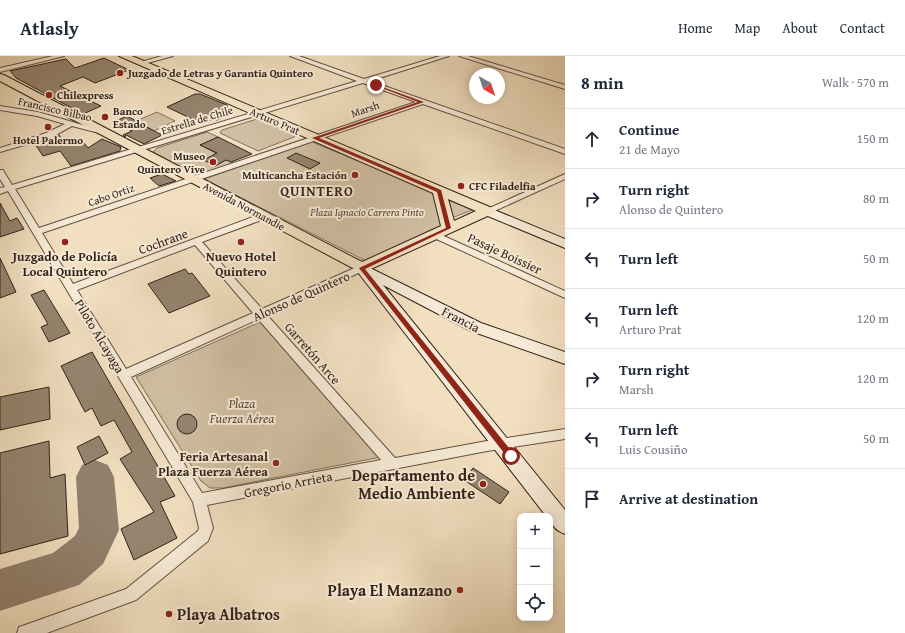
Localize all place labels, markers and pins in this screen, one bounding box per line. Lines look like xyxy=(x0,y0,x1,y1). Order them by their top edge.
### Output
place label: Juzgado de Letras y Garantia Quintero xyxy=(126,65,313,81)
marker: Juzgado de Letras y Garantia Quintero xyxy=(115,68,125,78)
place label: Chilexpress xyxy=(57,87,114,103)
marker: Chilexpress xyxy=(44,90,54,100)
place label: Banco Estado xyxy=(113,103,146,132)
marker: Banco Estado xyxy=(100,112,110,122)
marker: Hotel Palermo xyxy=(43,122,53,132)
place label: Hotel Palermo xyxy=(13,132,83,148)
place label: Museo Quintero Vive xyxy=(138,148,206,177)
marker: Museo Quintero Vive xyxy=(208,157,218,167)
place label: Multicancha Estación xyxy=(242,167,347,183)
marker: Multicancha Estación xyxy=(350,170,360,180)
place label: CFC Filadelfia xyxy=(469,178,536,194)
marker: CFC Filadelfia xyxy=(456,181,466,191)
marker: Juzgado de Policía Local Quintero xyxy=(60,237,70,247)
marker: Nuevo Hotel Quintero xyxy=(236,237,246,247)
place label: Juzgado de Policía Local Quintero xyxy=(11,247,118,281)
place label: Nuevo Hotel Quintero xyxy=(206,247,276,281)
place label: Feria Artesanal Plaza Fuerza Aérea xyxy=(158,447,268,481)
marker: Feria Artesanal Plaza Fuerza Aérea xyxy=(271,458,281,468)
place label: Departamento de Medio Ambiente xyxy=(352,463,475,505)
marker: Departamento de Medio Ambiente xyxy=(478,479,488,489)
place label: Playa El Manzano xyxy=(328,578,452,602)
marker: Playa El Manzano xyxy=(455,585,465,595)
place label: Playa Albatros xyxy=(177,602,280,626)
marker: Playa Albatros xyxy=(164,609,174,619)

